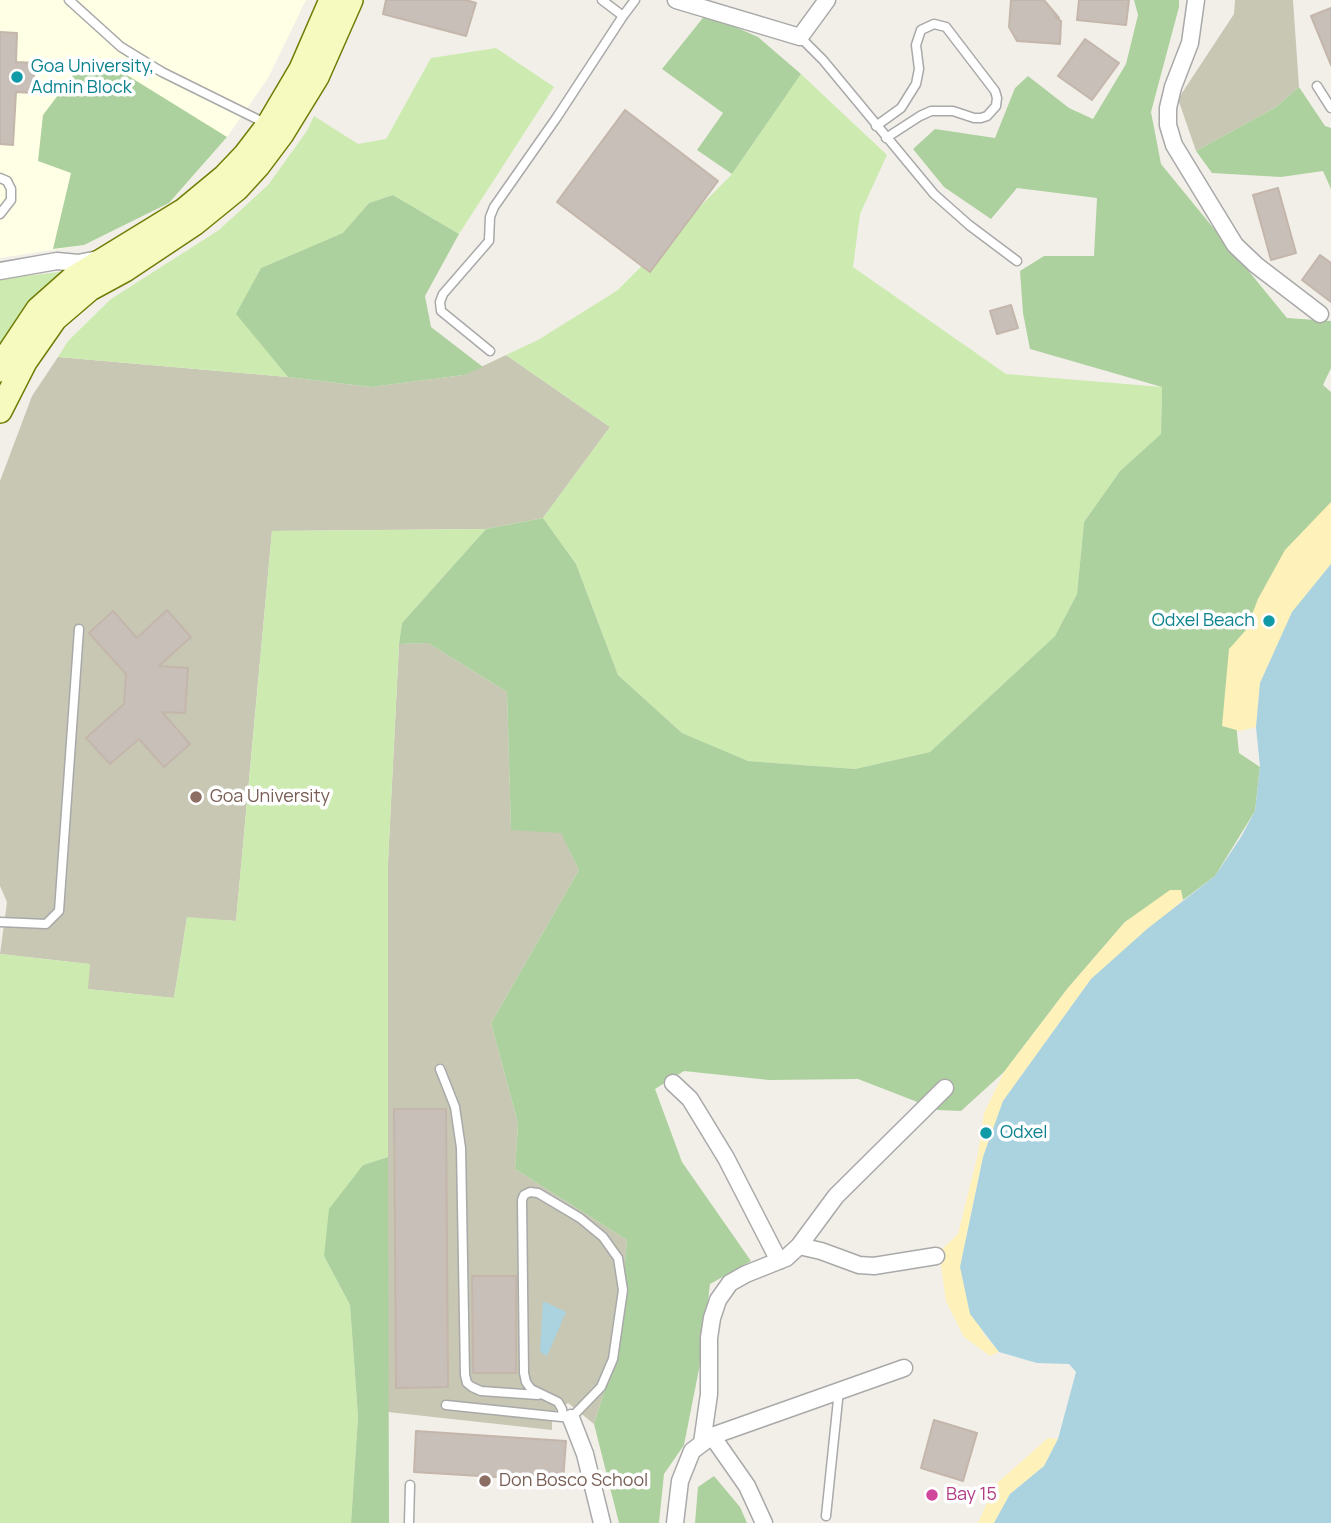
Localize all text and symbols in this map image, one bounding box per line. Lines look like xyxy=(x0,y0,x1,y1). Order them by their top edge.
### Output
place label: Goa University, Admin Block xyxy=(31,56,154,98)
marker: Goa University, Admin Block xyxy=(9,69,25,85)
place label: Odxel Beach xyxy=(1152,610,1255,632)
marker: Odxel Beach xyxy=(1261,613,1277,629)
place label: Goa University xyxy=(210,786,330,808)
marker: Goa University xyxy=(188,789,204,805)
place label: Odxel xyxy=(1000,1122,1048,1144)
marker: Odxel xyxy=(978,1125,994,1141)
place label: Don Bosco School xyxy=(499,1470,648,1492)
marker: Don Bosco School xyxy=(477,1473,493,1489)
place label: Bay 15 xyxy=(946,1484,997,1506)
marker: Bay 15 xyxy=(924,1487,940,1503)

